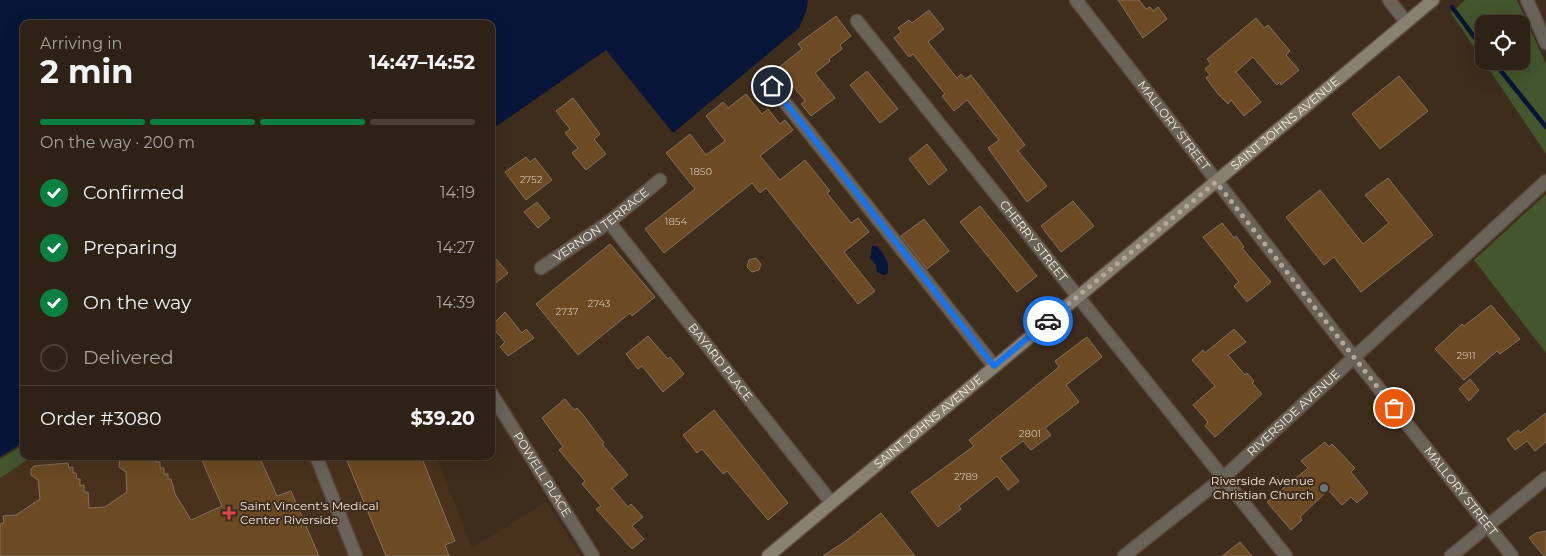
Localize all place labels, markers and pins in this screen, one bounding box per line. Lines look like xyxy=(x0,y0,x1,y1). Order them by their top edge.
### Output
pin xyxy=(751,65,793,107)
pin xyxy=(1373,387,1415,429)
place label: Riverside Avenue Christian Church xyxy=(1211,473,1314,502)
marker: Riverside Avenue Christian Church xyxy=(1318,482,1330,494)
place label: Saint Vincent's Medical Center Riverside xyxy=(240,498,379,527)
marker: Saint Vincent's Medical Center Riverside xyxy=(222,506,236,520)

